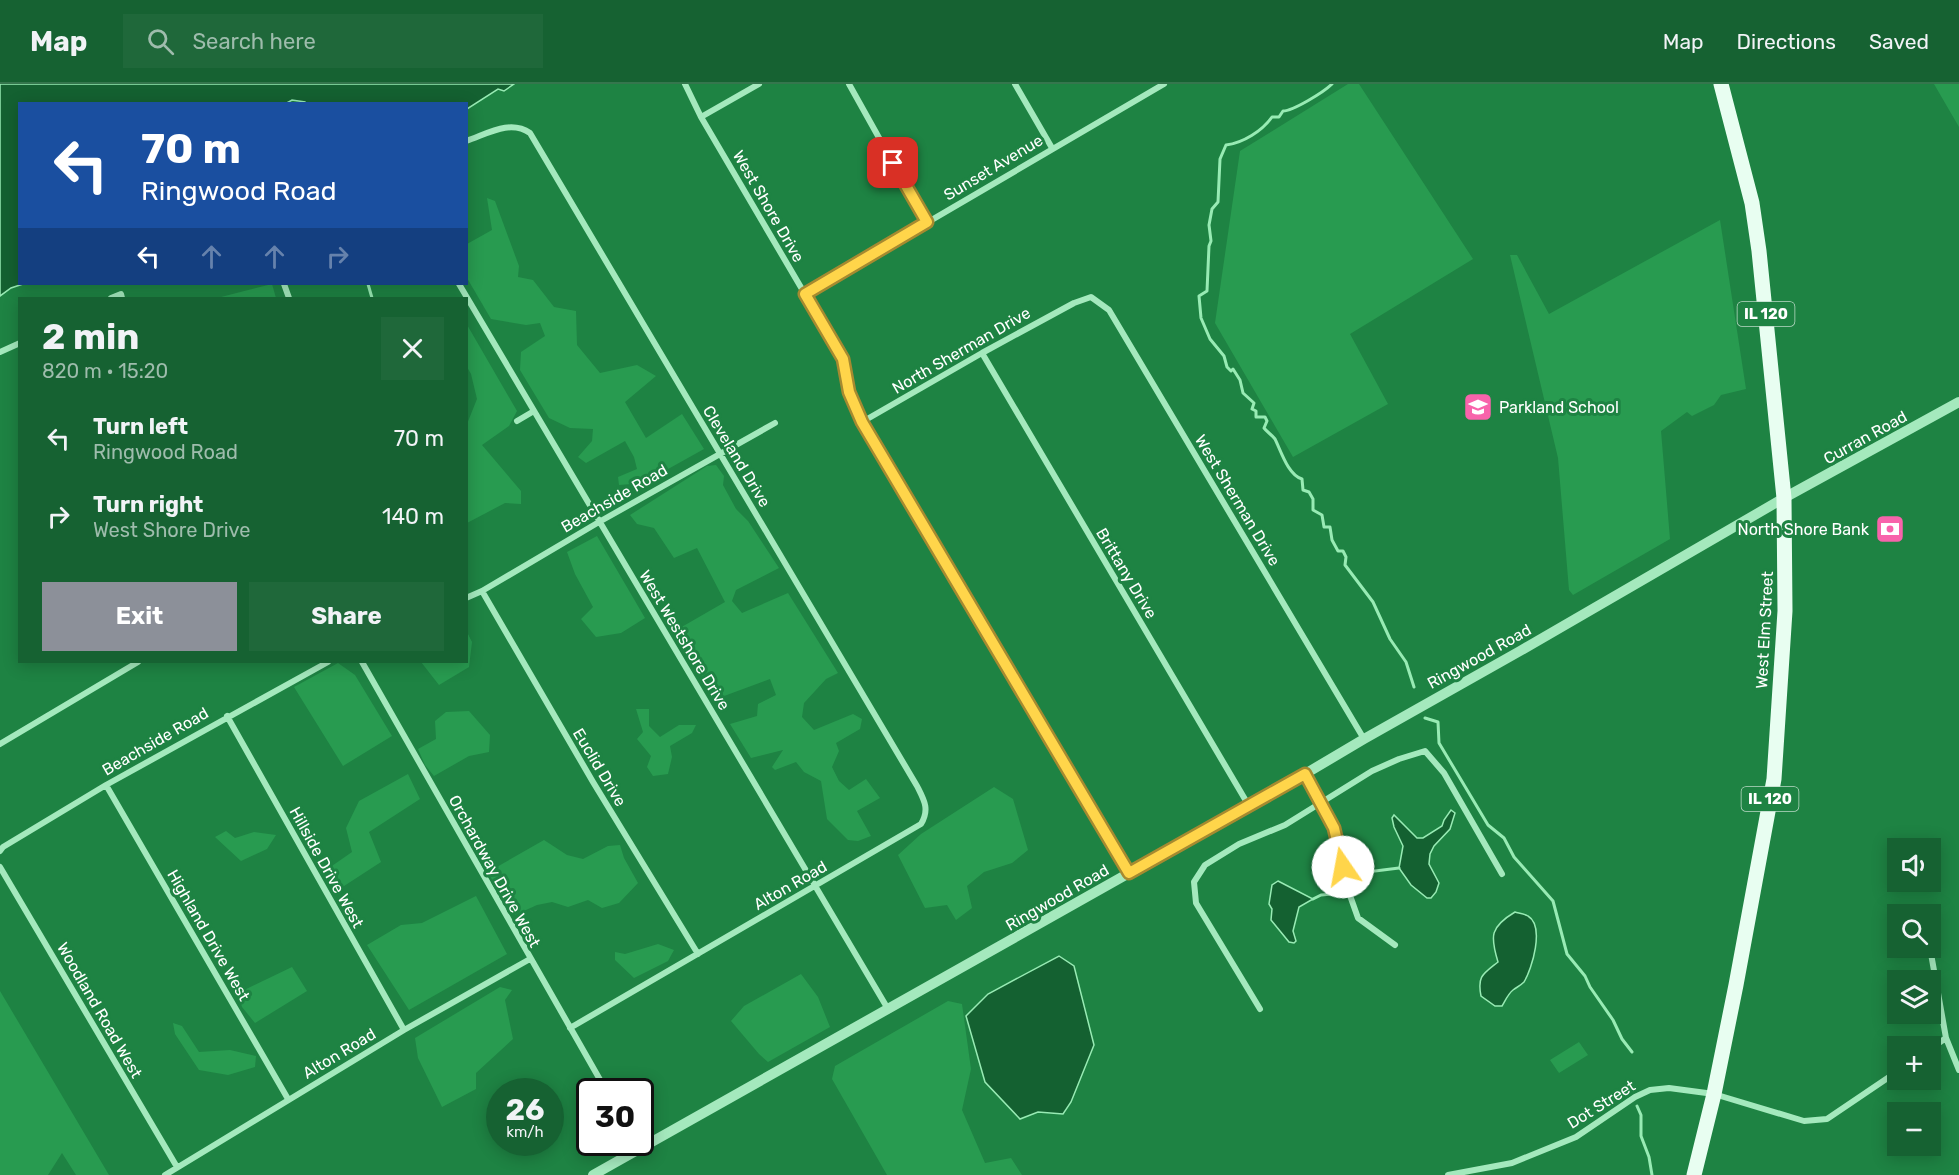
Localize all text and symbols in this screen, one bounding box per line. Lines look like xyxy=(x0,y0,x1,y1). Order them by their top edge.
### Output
search box xyxy=(123,14,543,68)
text: Map xyxy=(30,25,87,58)
icon: search xyxy=(144,25,177,58)
text: Search here xyxy=(192,28,316,55)
text: Map xyxy=(1663,29,1704,54)
text: Directions xyxy=(1737,29,1836,54)
text: Saved xyxy=(1869,29,1929,54)
text: 70 m xyxy=(141,124,241,174)
icon: left xyxy=(42,126,120,204)
street label: Sunset Avenue xyxy=(940,130,1046,204)
pin xyxy=(867,137,918,188)
icon: arrive xyxy=(876,146,909,179)
street label: West Shore Drive xyxy=(729,147,808,266)
text: Ringwood Road xyxy=(141,175,337,207)
icon: left xyxy=(132,240,165,273)
icon: ahead xyxy=(195,240,228,273)
icon: ahead xyxy=(258,240,291,273)
icon: right xyxy=(321,240,354,273)
road number: IL 120 xyxy=(1738,302,1794,326)
street label: North Sherman Drive xyxy=(889,303,1034,398)
text: 2 min xyxy=(42,315,140,358)
button: close xyxy=(381,317,444,380)
text: 820 m · 15:20 xyxy=(42,359,168,383)
school or university icon: Parkland School xyxy=(1462,391,1494,423)
place label: Parkland School xyxy=(1499,398,1619,417)
street label: Cleveland Drive xyxy=(699,402,774,511)
street label: Curran Road xyxy=(1820,407,1910,468)
text: Turn left xyxy=(93,413,188,440)
icon: left xyxy=(42,422,75,455)
text: 70 m xyxy=(394,425,444,452)
street label: West Sherman Drive xyxy=(1191,431,1284,569)
text: Ringwood Road xyxy=(93,440,238,464)
street label: Beachside Road xyxy=(558,460,671,537)
text: Turn right xyxy=(93,491,203,518)
icon: right xyxy=(42,500,75,533)
text: 140 m xyxy=(382,503,444,530)
bank icon: North Shore Bank xyxy=(1874,513,1906,545)
text: West Shore Drive xyxy=(93,518,250,542)
place label: North Shore Bank xyxy=(1738,520,1870,539)
street label: Brittany Drive xyxy=(1092,525,1161,622)
street label: West Westshore Drive xyxy=(635,567,734,714)
street label: West Elm Street xyxy=(1752,571,1777,689)
button: Exit xyxy=(42,582,237,651)
button: Share xyxy=(249,582,444,651)
street label: Ringwood Road xyxy=(1424,620,1535,693)
street label: Beachside Road xyxy=(99,703,212,780)
street label: Euclid Drive xyxy=(569,725,630,810)
road number: IL 120 xyxy=(1742,787,1798,811)
street label: Orchardway Drive West xyxy=(445,792,544,951)
street label: Hillside Drive West xyxy=(285,803,368,931)
position arrow xyxy=(1311,835,1375,899)
map controls xyxy=(1887,838,1941,1156)
button: sound xyxy=(1887,838,1941,892)
street label: Alton Road xyxy=(750,857,830,914)
street label: Ringwood Road xyxy=(1002,860,1112,935)
street label: Highland Drive West xyxy=(163,866,254,1004)
button: search xyxy=(1887,904,1941,958)
street label: Woodland Road West xyxy=(53,939,146,1082)
button: layers xyxy=(1887,970,1941,1024)
street label: Alton Road xyxy=(299,1024,379,1083)
button: + xyxy=(1887,1036,1941,1090)
street label: Dot Street xyxy=(1564,1076,1639,1133)
speed limit sign: 30 xyxy=(576,1078,654,1156)
text: 26 xyxy=(505,1092,545,1128)
button: − xyxy=(1887,1102,1941,1156)
text: km/h xyxy=(506,1123,544,1141)

